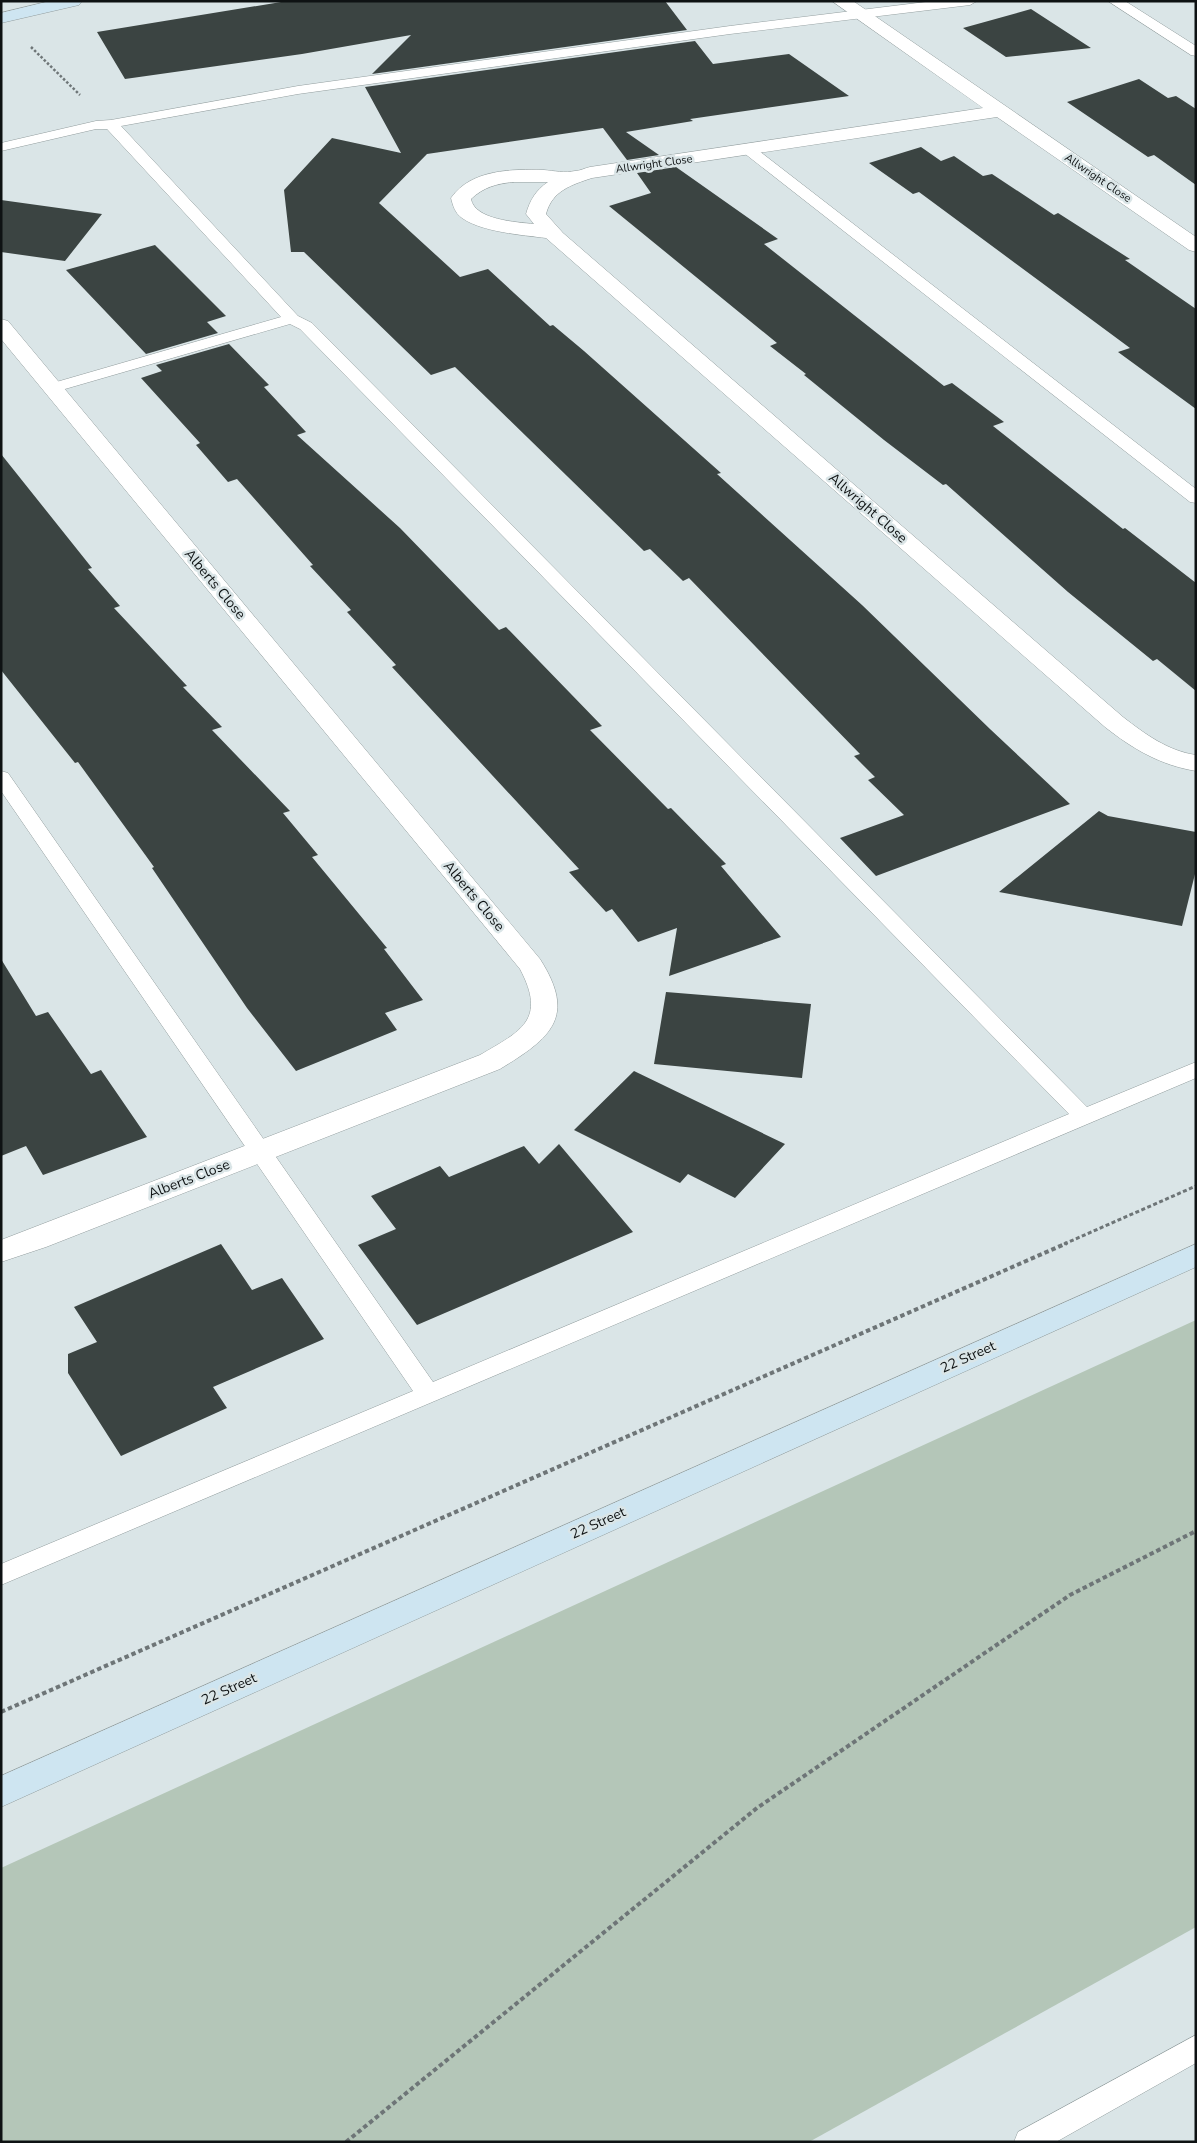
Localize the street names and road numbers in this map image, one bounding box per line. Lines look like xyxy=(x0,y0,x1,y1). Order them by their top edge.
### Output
street label: Allwright Close xyxy=(1062,150,1134,206)
street label: Allwright Close xyxy=(615,151,693,177)
street label: Allwright Close xyxy=(825,469,911,547)
street label: Alberts Close xyxy=(180,545,250,623)
street label: Alberts Close xyxy=(439,857,509,935)
street label: Alberts Close xyxy=(145,1155,233,1203)
street label: 22 Street xyxy=(937,1336,999,1378)
street label: 22 Street xyxy=(567,1502,629,1544)
street label: 22 Street xyxy=(198,1668,260,1710)

